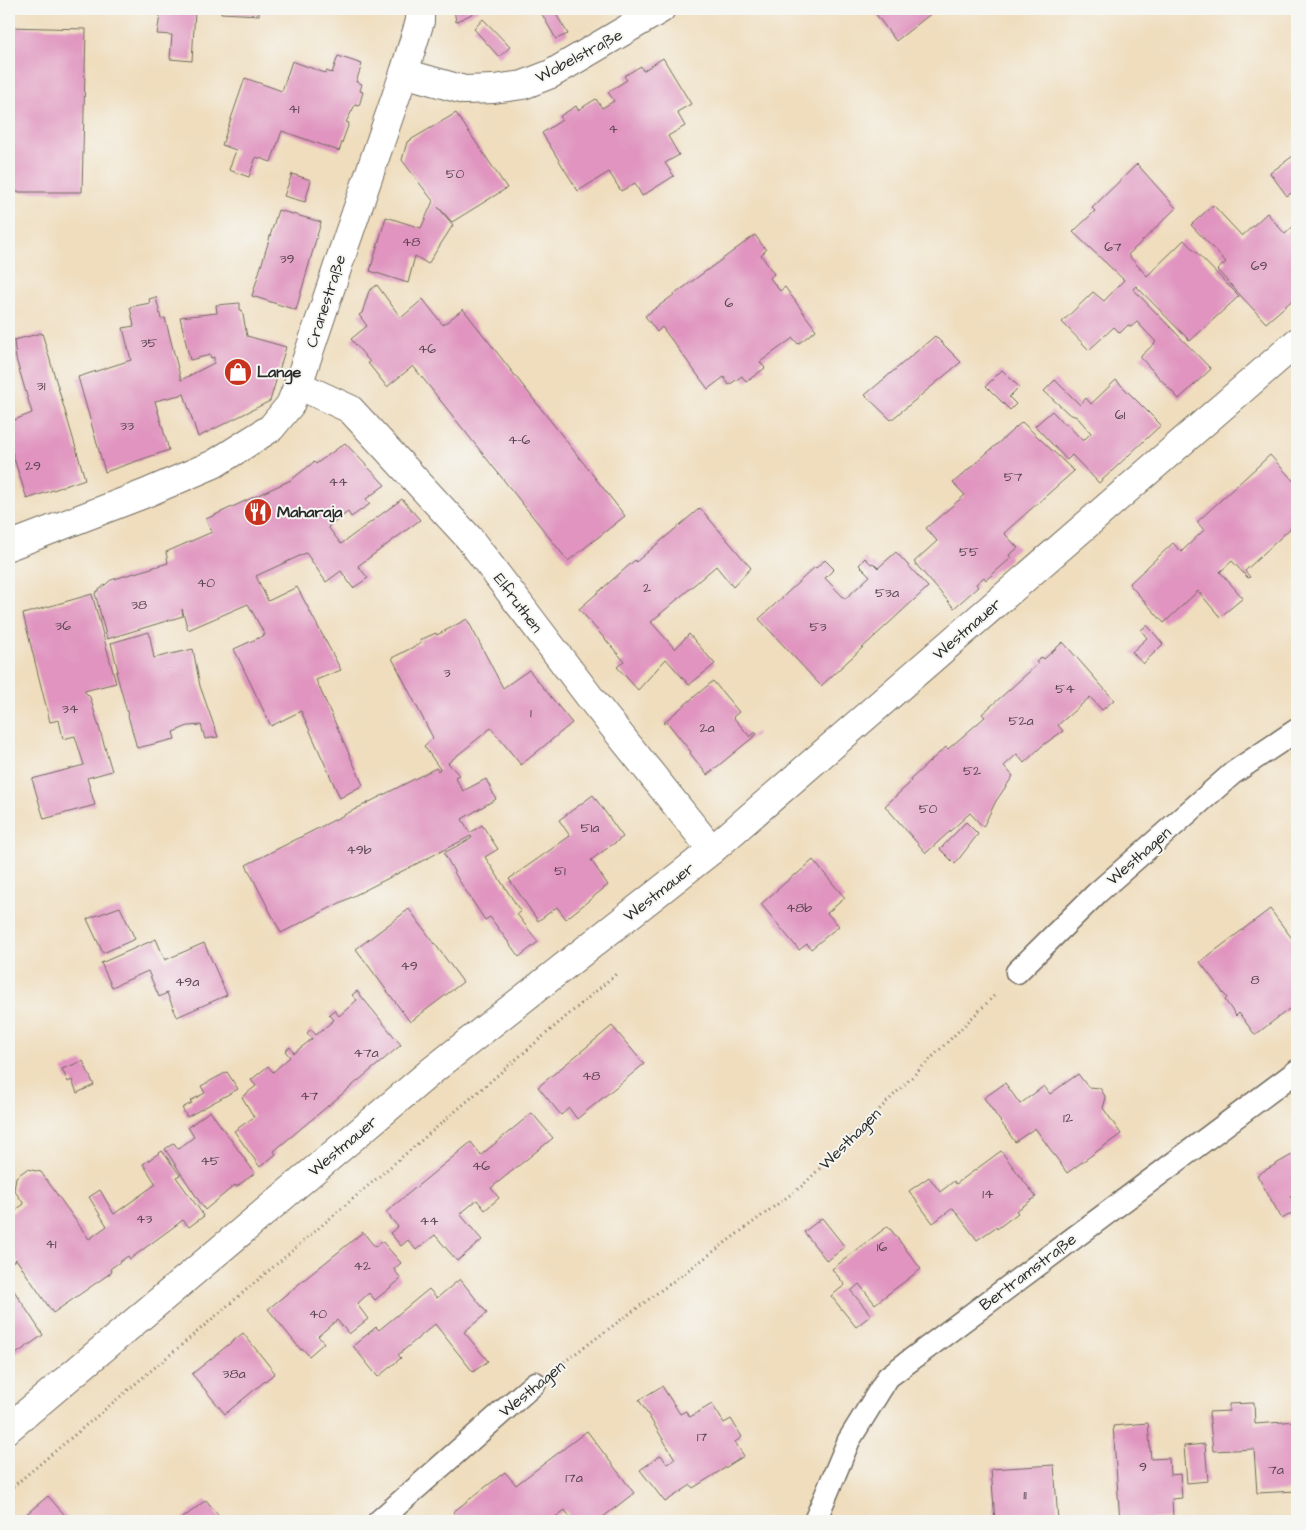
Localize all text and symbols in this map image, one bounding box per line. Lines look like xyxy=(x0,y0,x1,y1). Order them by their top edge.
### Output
street label: Wobelstraße xyxy=(532,24,627,88)
house number: 41 xyxy=(288,99,300,119)
house number: 4 xyxy=(608,119,618,139)
house number: 50 xyxy=(446,164,465,184)
house number: 48 xyxy=(402,232,420,252)
house number: 67 xyxy=(1104,237,1122,257)
house number: 39 xyxy=(279,249,295,269)
street label: Cranestraße xyxy=(301,251,351,350)
house number: 69 xyxy=(1251,256,1267,276)
house number: 6 xyxy=(725,293,734,313)
house number: 35 xyxy=(140,333,158,353)
house number: 46 xyxy=(418,339,436,359)
shop icon: Lange xyxy=(223,357,253,387)
place label: Lange xyxy=(257,361,301,385)
house number: 31 xyxy=(37,376,46,396)
house number: 61 xyxy=(1115,405,1125,425)
house number: 33 xyxy=(120,416,134,436)
house number: 4-6 xyxy=(508,430,531,450)
house number: 29 xyxy=(25,456,41,476)
house number: 57 xyxy=(1004,467,1023,487)
house number: 44 xyxy=(328,472,348,492)
restaurant icon: Maharaja xyxy=(243,497,273,527)
place label: Maharaja xyxy=(277,501,343,523)
house number: 55 xyxy=(959,542,979,562)
street label: Elfruthen xyxy=(488,569,548,637)
house number: 40 xyxy=(197,573,215,593)
house number: 2 xyxy=(643,578,651,598)
house number: 53a xyxy=(875,583,899,603)
street label: Westmauer xyxy=(928,593,1006,665)
house number: 38 xyxy=(131,595,147,615)
house number: 36 xyxy=(55,616,71,636)
house number: 53 xyxy=(809,617,827,637)
house number: 3 xyxy=(443,663,451,683)
house number: 54 xyxy=(1055,679,1075,699)
house number: 34 xyxy=(62,699,79,719)
house number: 1 xyxy=(530,703,532,723)
house number: 52a xyxy=(1008,711,1034,731)
house number: 2a xyxy=(699,718,715,738)
house number: 52 xyxy=(963,761,981,781)
house number: 50 xyxy=(919,799,938,819)
house number: 51a xyxy=(581,818,599,838)
street label: Westhagen xyxy=(1102,822,1177,891)
house number: 49b xyxy=(346,840,372,860)
street label: Westmauer xyxy=(619,857,699,927)
house number: 51 xyxy=(554,861,566,881)
house number: 48b xyxy=(786,898,812,918)
house number: 49 xyxy=(400,956,418,976)
house number: 8 xyxy=(1250,970,1260,990)
house number: 49a xyxy=(175,972,199,992)
house number: 47a xyxy=(353,1043,379,1063)
house number: 48 xyxy=(582,1066,600,1086)
house number: 47 xyxy=(300,1086,318,1106)
street label: Westhagen xyxy=(814,1103,886,1175)
house number: 12 xyxy=(1063,1108,1073,1128)
street label: Westmauer xyxy=(304,1110,383,1182)
house number: 45 xyxy=(200,1151,220,1171)
house number: 46 xyxy=(472,1156,490,1176)
house number: 14 xyxy=(982,1184,994,1204)
house number: 43 xyxy=(136,1209,152,1229)
house number: 44 xyxy=(419,1211,439,1231)
street label: Bertramstraße xyxy=(975,1228,1081,1316)
house number: 41 xyxy=(45,1234,57,1254)
house number: 16 xyxy=(877,1237,888,1257)
house number: 42 xyxy=(353,1256,371,1276)
house number: 40 xyxy=(309,1304,327,1324)
street label: Westhagen xyxy=(494,1356,570,1423)
house number: 38a xyxy=(222,1364,246,1384)
house number: 17 xyxy=(697,1427,708,1447)
house number: 9 xyxy=(1139,1457,1147,1477)
house number: 7a xyxy=(1268,1460,1284,1480)
house number: 17a xyxy=(565,1468,583,1488)
house number: 11 xyxy=(1023,1485,1027,1505)

